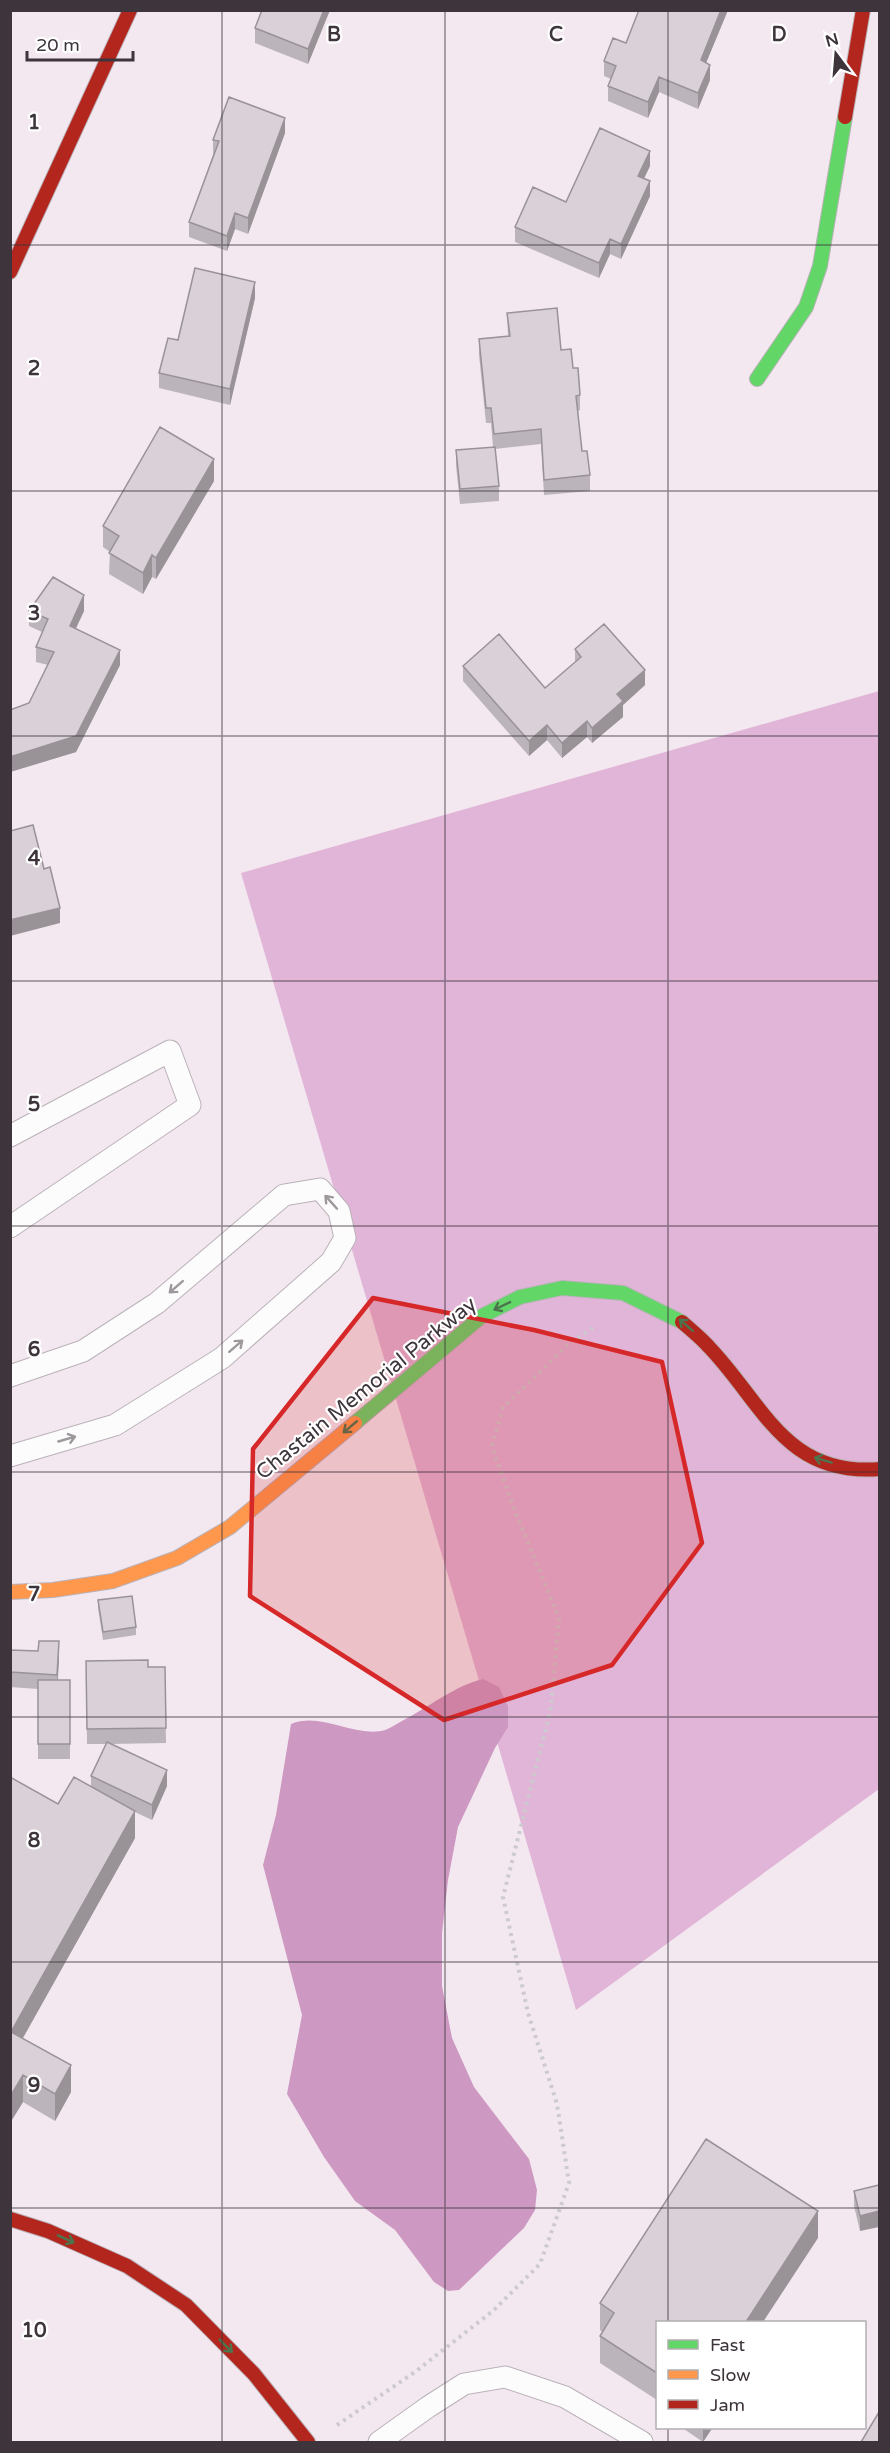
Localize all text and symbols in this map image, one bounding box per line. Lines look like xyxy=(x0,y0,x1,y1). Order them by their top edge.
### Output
text: B xyxy=(327,23,341,47)
text: C xyxy=(549,23,563,47)
text: D xyxy=(771,23,787,47)
scale bar xyxy=(27,24,134,62)
north arrow xyxy=(806,24,866,84)
text: N xyxy=(823,29,841,52)
text: 20 m xyxy=(36,34,80,56)
text: 1 xyxy=(28,111,40,135)
text: 2 xyxy=(28,357,40,381)
text: 3 xyxy=(28,602,40,626)
text: 4 xyxy=(28,847,41,871)
text: 5 xyxy=(28,1093,40,1117)
one-way arrow xyxy=(324,1194,338,1209)
one-way arrow xyxy=(168,1280,184,1293)
street label: Chastain Memorial Parkway xyxy=(251,1292,482,1485)
one-way arrow xyxy=(494,1301,512,1312)
one-way arrow xyxy=(679,1318,694,1332)
text: 6 xyxy=(28,1338,40,1362)
one-way arrow xyxy=(228,1339,243,1353)
one-way arrow xyxy=(342,1420,358,1433)
one-way arrow xyxy=(57,1433,76,1444)
one-way arrow xyxy=(814,1454,833,1465)
text: 7 xyxy=(28,1583,40,1607)
text: 8 xyxy=(28,1829,40,1853)
text: 9 xyxy=(28,2074,40,2098)
one-way arrow xyxy=(56,2233,74,2245)
text: 10 xyxy=(21,2319,47,2343)
legend xyxy=(656,2321,866,2429)
text: Fast xyxy=(710,2334,745,2356)
one-way arrow xyxy=(219,2338,233,2353)
text: Slow xyxy=(710,2364,751,2386)
text: Jam xyxy=(710,2394,745,2416)

